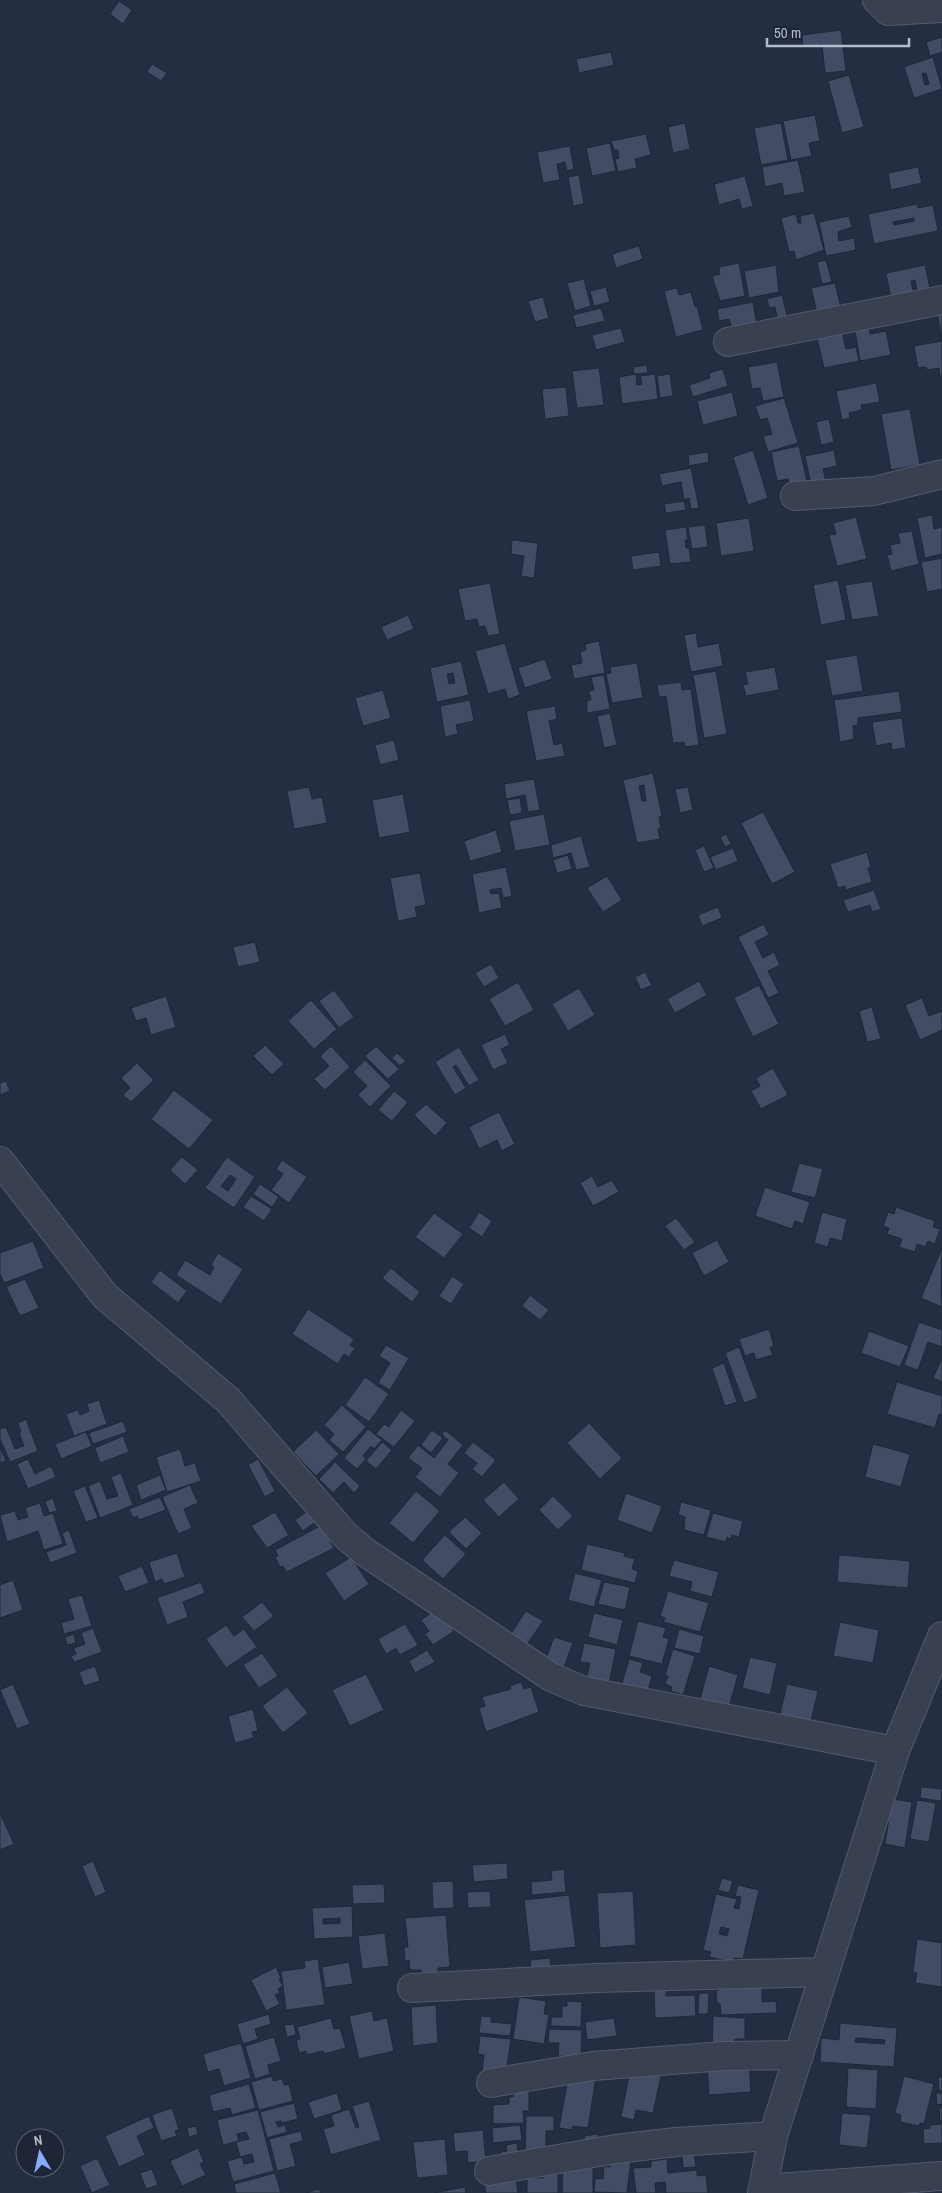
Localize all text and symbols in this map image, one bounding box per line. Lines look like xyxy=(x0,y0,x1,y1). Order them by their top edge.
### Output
scale bar xyxy=(767,15,910,47)
text: 50 m xyxy=(774,22,801,43)
north arrow xyxy=(15,2128,65,2178)
text: N xyxy=(32,2131,43,2150)

